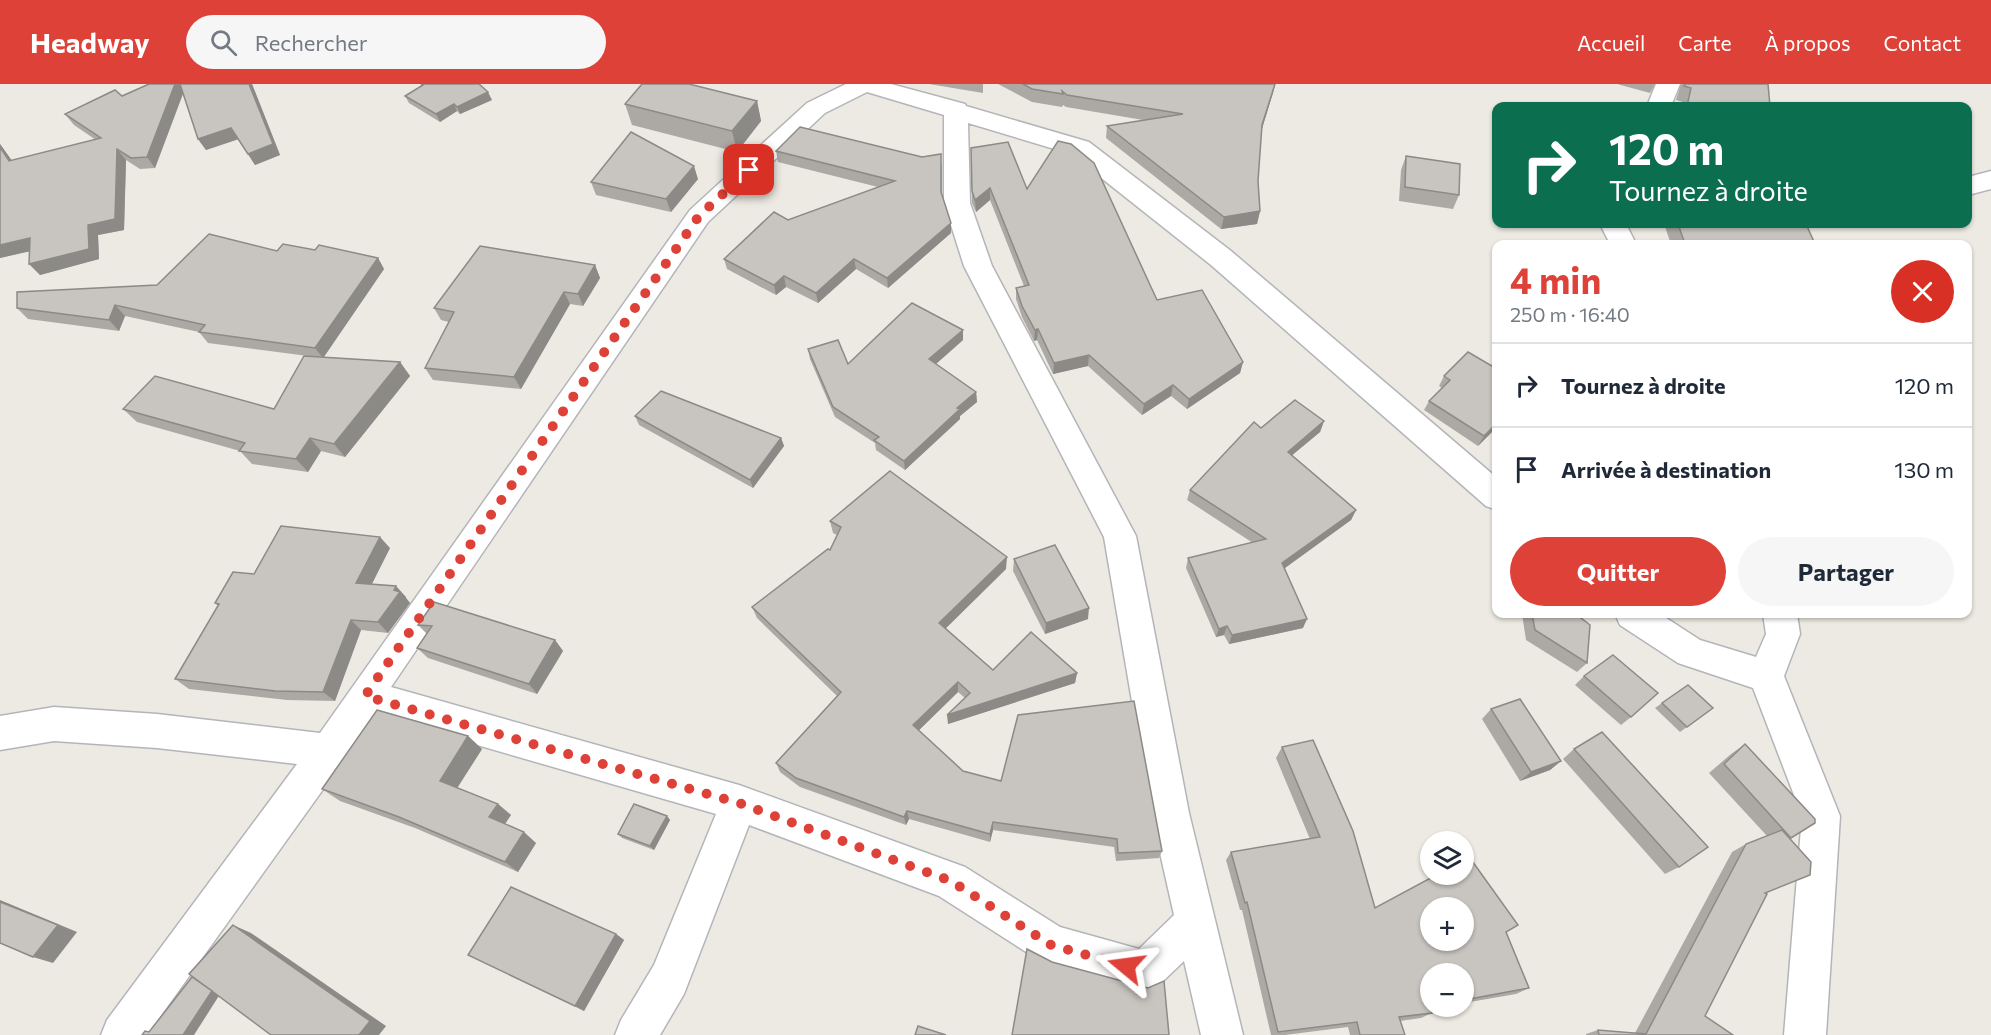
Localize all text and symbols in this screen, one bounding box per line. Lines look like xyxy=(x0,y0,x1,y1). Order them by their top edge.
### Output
search box xyxy=(186,15,606,69)
text: Headway xyxy=(30,25,150,59)
icon: search xyxy=(207,26,240,59)
text: Rechercher xyxy=(255,29,368,56)
text: Accueil xyxy=(1577,30,1645,55)
text: Carte xyxy=(1678,30,1732,55)
text: À propos xyxy=(1765,30,1850,55)
text: Contact xyxy=(1883,30,1961,55)
text: 120 m xyxy=(1609,122,1724,174)
icon: right xyxy=(1510,126,1588,204)
pin xyxy=(723,144,774,195)
icon: arrive xyxy=(732,153,765,186)
text: Tournez à droite xyxy=(1609,174,1808,207)
text: 4 min xyxy=(1510,257,1601,301)
button: close xyxy=(1891,260,1954,323)
text: 250 m · 16:40 xyxy=(1510,302,1630,326)
icon: right xyxy=(1510,369,1543,402)
text: Tournez à droite xyxy=(1561,372,1726,399)
text: 120 m xyxy=(1895,372,1954,399)
icon: arrive xyxy=(1510,453,1543,486)
text: Arrivée à destination xyxy=(1561,456,1771,483)
text: 130 m xyxy=(1894,456,1954,483)
button: Quitter xyxy=(1510,537,1726,606)
button: Partager xyxy=(1738,537,1954,606)
map controls xyxy=(1420,831,1474,1017)
button: layers xyxy=(1420,831,1474,885)
button: + xyxy=(1420,897,1474,951)
position arrow xyxy=(1094,934,1158,998)
button: − xyxy=(1420,963,1474,1017)

